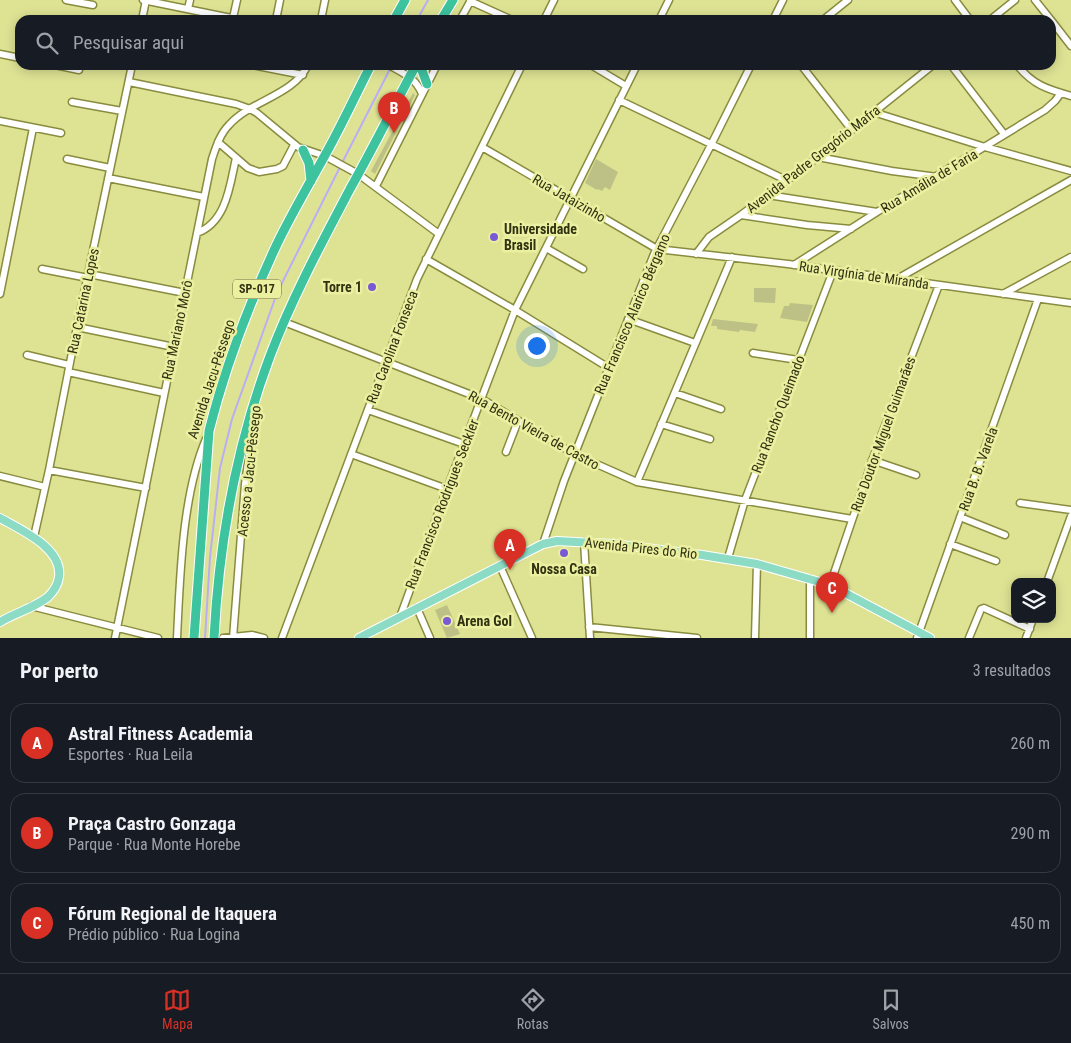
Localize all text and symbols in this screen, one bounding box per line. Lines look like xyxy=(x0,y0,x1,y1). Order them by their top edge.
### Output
search box xyxy=(15,15,1056,70)
icon: search xyxy=(33,29,61,57)
text: Pesquisar aqui xyxy=(73,31,184,54)
pin: B xyxy=(378,92,410,133)
street label: Avenida Padre Gregório Mafra xyxy=(743,102,883,216)
street label: Rua Amália de Faria xyxy=(878,146,980,216)
street label: Rua Jataizinho xyxy=(530,171,608,225)
place label: Universidade Brasil xyxy=(504,221,577,253)
marker: Universidade Brasil xyxy=(488,231,500,243)
street label: Rua Francisco Alarico Bérgamo xyxy=(591,231,673,397)
street label: Rua Catarina Lopes xyxy=(64,247,102,355)
street label: Rua Virgínia de Miranda xyxy=(798,258,930,292)
street label: Rua Mariano Morô xyxy=(159,279,195,381)
place label: Torre 1 xyxy=(323,279,362,295)
road number: SP-017 xyxy=(233,280,281,298)
marker: Torre 1 xyxy=(366,281,378,293)
street label: Rua Carolina Fonseca xyxy=(363,288,421,406)
street label: Avenida Jacu-Pêssego xyxy=(184,317,238,441)
your location xyxy=(524,333,550,359)
street label: Rua Rancho Queimado xyxy=(748,353,808,475)
street label: Rua Doutor Miguel Guimarães xyxy=(847,354,919,514)
street label: Rua Bento Vieira de Castro xyxy=(466,387,602,473)
street label: Acesso a Jacu-Pêssego xyxy=(234,405,264,537)
street label: Rua Francisco Rodrigues Seckler xyxy=(402,417,482,591)
street label: Rua B. B. Varela xyxy=(955,425,1001,513)
pin: A xyxy=(494,529,526,570)
street label: Avenida Pires do Rio xyxy=(584,534,698,562)
marker: Nossa Casa xyxy=(558,547,570,559)
place label: Nossa Casa xyxy=(531,561,597,577)
pin: C xyxy=(816,572,848,613)
map controls xyxy=(1011,578,1056,623)
button: layers xyxy=(1011,578,1056,623)
place label: Arena Gol xyxy=(457,613,512,629)
marker: Arena Gol xyxy=(441,615,453,627)
text: Por perto xyxy=(20,659,99,683)
text: 3 resultados xyxy=(973,661,1051,680)
text: Astral Fitness Academia xyxy=(68,722,253,745)
text: A xyxy=(32,734,42,753)
text: 260 m xyxy=(1011,734,1050,753)
text: Esportes · Rua Leila xyxy=(68,745,193,764)
text: Praça Castro Gonzaga xyxy=(68,812,236,835)
text: B xyxy=(33,824,41,843)
text: 290 m xyxy=(1011,824,1050,843)
text: Parque · Rua Monte Horebe xyxy=(68,835,241,854)
text: Fórum Regional de Itaquera xyxy=(68,902,277,925)
text: C xyxy=(32,914,42,933)
text: 450 m xyxy=(1011,914,1050,933)
text: Prédio público · Rua Logina xyxy=(68,925,240,944)
tab: Mapa xyxy=(162,986,193,1032)
tab: Rotas xyxy=(517,986,549,1032)
tab: Salvos xyxy=(873,986,909,1032)

